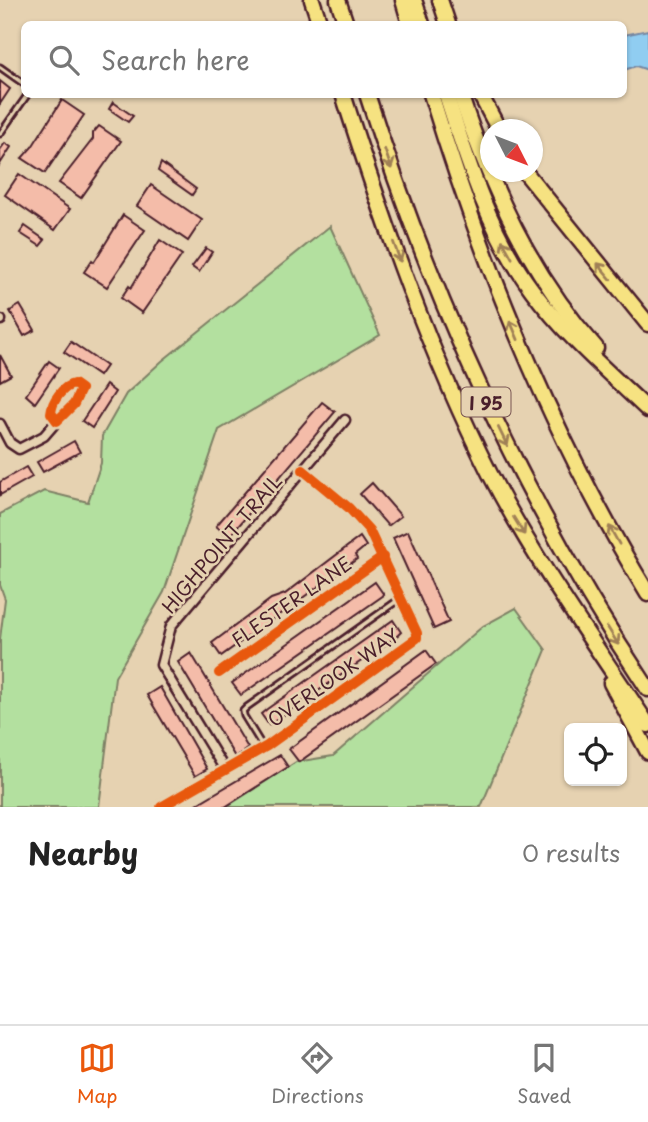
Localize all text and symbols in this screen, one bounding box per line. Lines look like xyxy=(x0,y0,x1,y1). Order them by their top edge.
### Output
search box xyxy=(21,21,627,98)
text: Search here xyxy=(101,40,250,79)
icon: search xyxy=(45,41,83,79)
north arrow xyxy=(480,119,543,182)
one-way arrow xyxy=(383,148,395,170)
one-way arrow xyxy=(500,239,513,260)
one-way arrow xyxy=(392,240,404,262)
one-way arrow xyxy=(596,263,612,281)
one-way arrow xyxy=(507,320,520,342)
road number: I 95 xyxy=(462,388,510,416)
one-way arrow xyxy=(497,426,510,447)
street label: HIGHPOINT TRAIL xyxy=(154,467,288,619)
one-way arrow xyxy=(512,516,527,535)
one-way arrow xyxy=(607,525,621,545)
street label: FLESTER LANE xyxy=(225,549,357,653)
street label: OVERLOOK WAY xyxy=(261,621,405,733)
one-way arrow xyxy=(606,626,621,645)
map controls xyxy=(564,723,627,786)
button: locate xyxy=(564,723,627,786)
text: Nearby xyxy=(28,830,138,875)
text: 0 results xyxy=(522,835,620,870)
tab: Map xyxy=(77,1039,117,1109)
tab: Directions xyxy=(271,1039,364,1109)
tab: Saved xyxy=(517,1039,571,1109)

